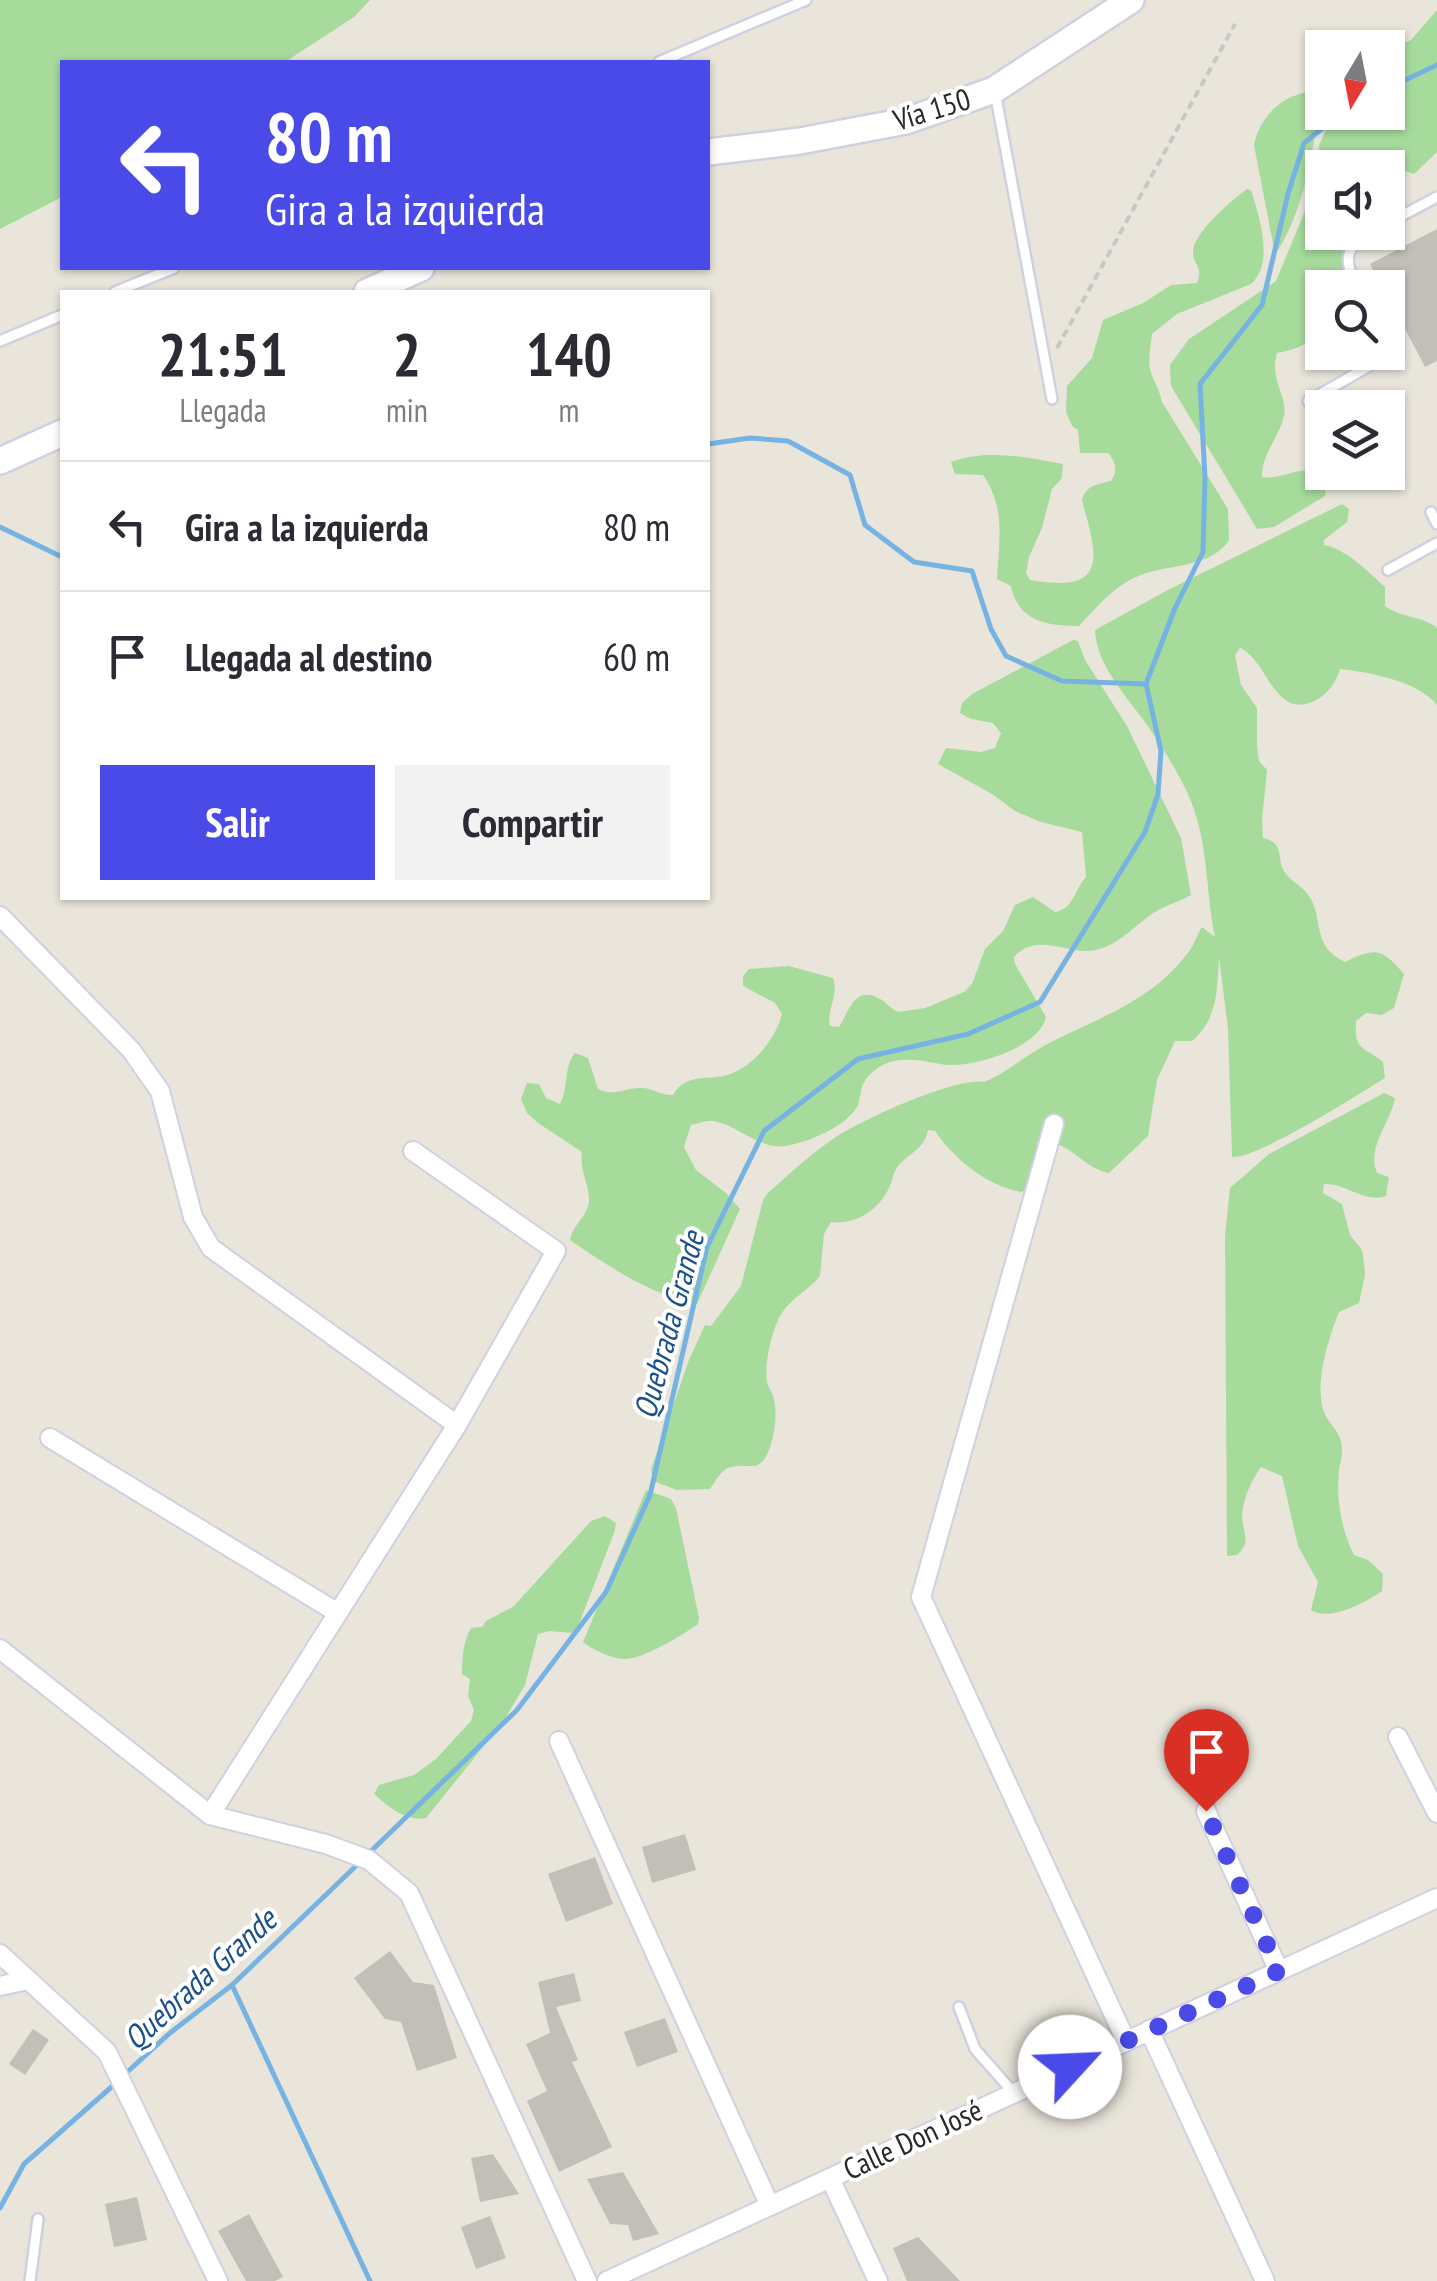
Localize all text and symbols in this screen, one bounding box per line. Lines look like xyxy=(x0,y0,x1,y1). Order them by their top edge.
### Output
north arrow xyxy=(1305,30,1405,130)
map controls xyxy=(1305,30,1405,490)
street label: Vía 150 xyxy=(888,78,975,139)
text: 80 m xyxy=(265,91,393,181)
icon: left xyxy=(100,100,230,230)
button: sound xyxy=(1305,150,1405,250)
text: Gira a la izquierda xyxy=(265,179,545,237)
button: search xyxy=(1305,270,1405,370)
text: 21:51 xyxy=(158,315,288,393)
text: 2 xyxy=(393,315,421,393)
text: 140 xyxy=(526,315,612,393)
text: Llegada xyxy=(179,389,266,431)
text: min xyxy=(386,389,428,431)
text: m xyxy=(558,389,579,431)
button: layers xyxy=(1305,390,1405,490)
icon: left xyxy=(100,499,155,554)
text: Gira a la izquierda xyxy=(185,502,429,551)
text: 80 m xyxy=(603,502,670,551)
icon: arrive xyxy=(100,629,155,684)
text: Llegada al destino xyxy=(185,632,432,681)
text: 60 m xyxy=(603,632,670,681)
button: Salir xyxy=(100,765,375,880)
button: Compartir xyxy=(395,765,670,880)
water label: Quebrada Grande xyxy=(623,1225,714,1423)
pin xyxy=(1164,1709,1249,1812)
icon: arrive xyxy=(1179,1724,1234,1779)
water label: Quebrada Grande xyxy=(114,1897,286,2058)
position arrow xyxy=(1018,2015,1122,2119)
street label: Calle Don José xyxy=(837,2089,988,2188)

